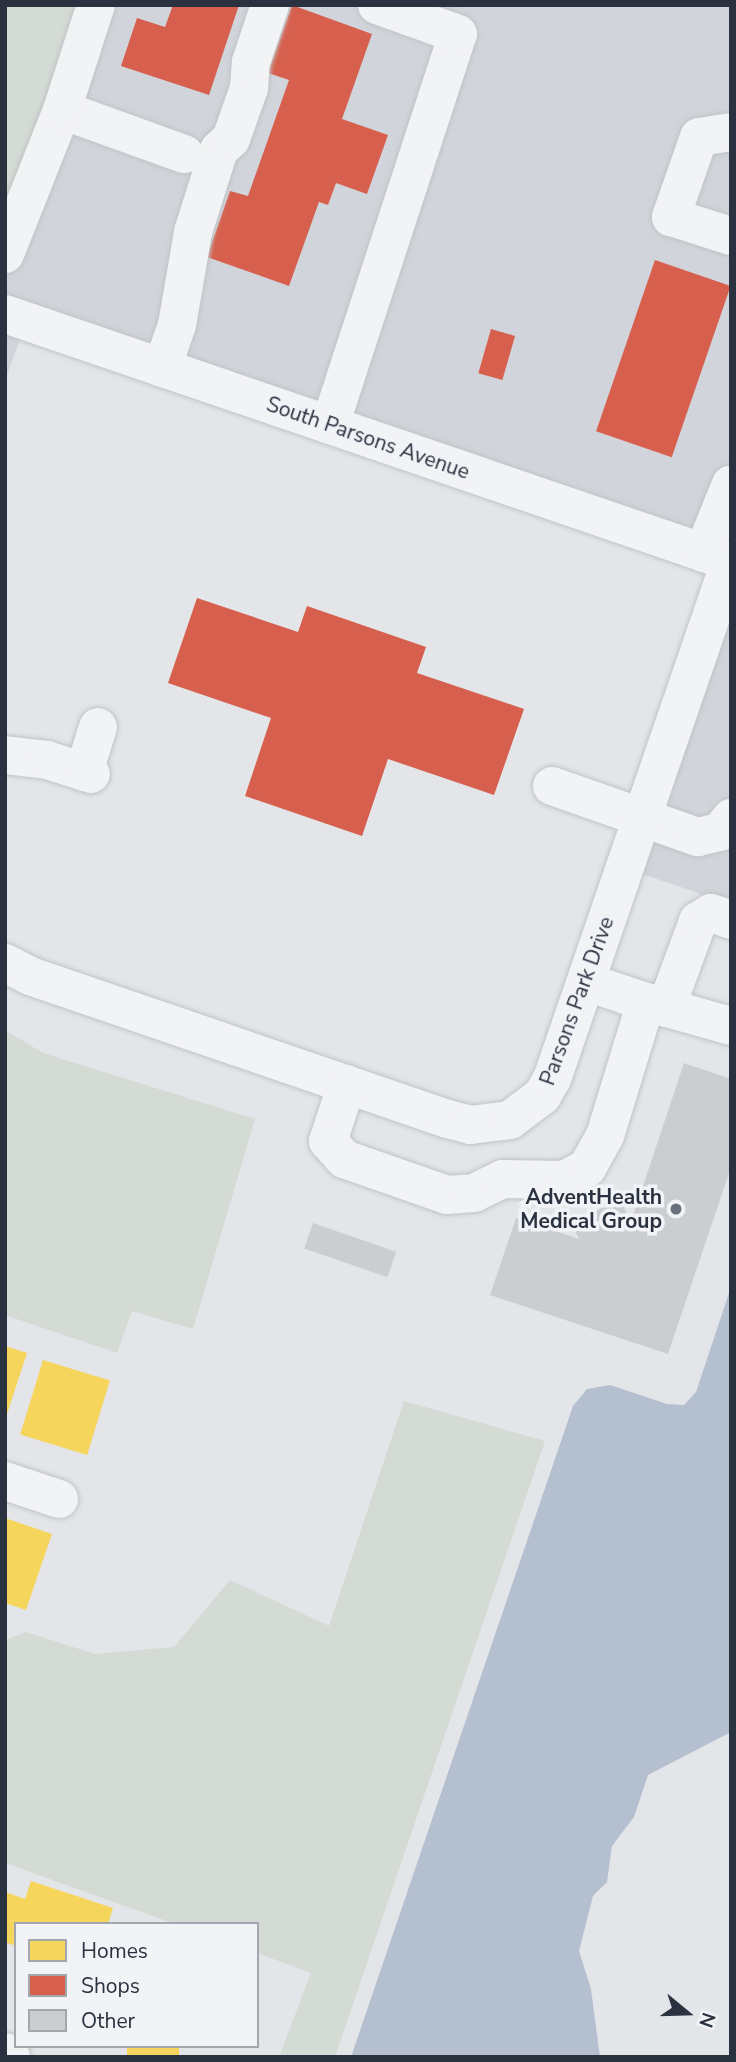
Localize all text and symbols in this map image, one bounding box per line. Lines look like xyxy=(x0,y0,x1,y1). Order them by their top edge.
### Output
street label: South Parsons Avenue xyxy=(263,391,473,485)
street label: Parsons Park Drive xyxy=(535,913,619,1089)
place label: AdventHealth Medical Group xyxy=(520,1184,662,1234)
marker: AdventHealth Medical Group xyxy=(668,1201,684,1217)
legend xyxy=(14,1922,259,2048)
text: Homes xyxy=(81,1937,148,1965)
text: Shops xyxy=(81,1972,140,2000)
north arrow xyxy=(652,1978,722,2048)
text: Other xyxy=(81,2007,135,2035)
text: N xyxy=(692,2009,721,2031)

